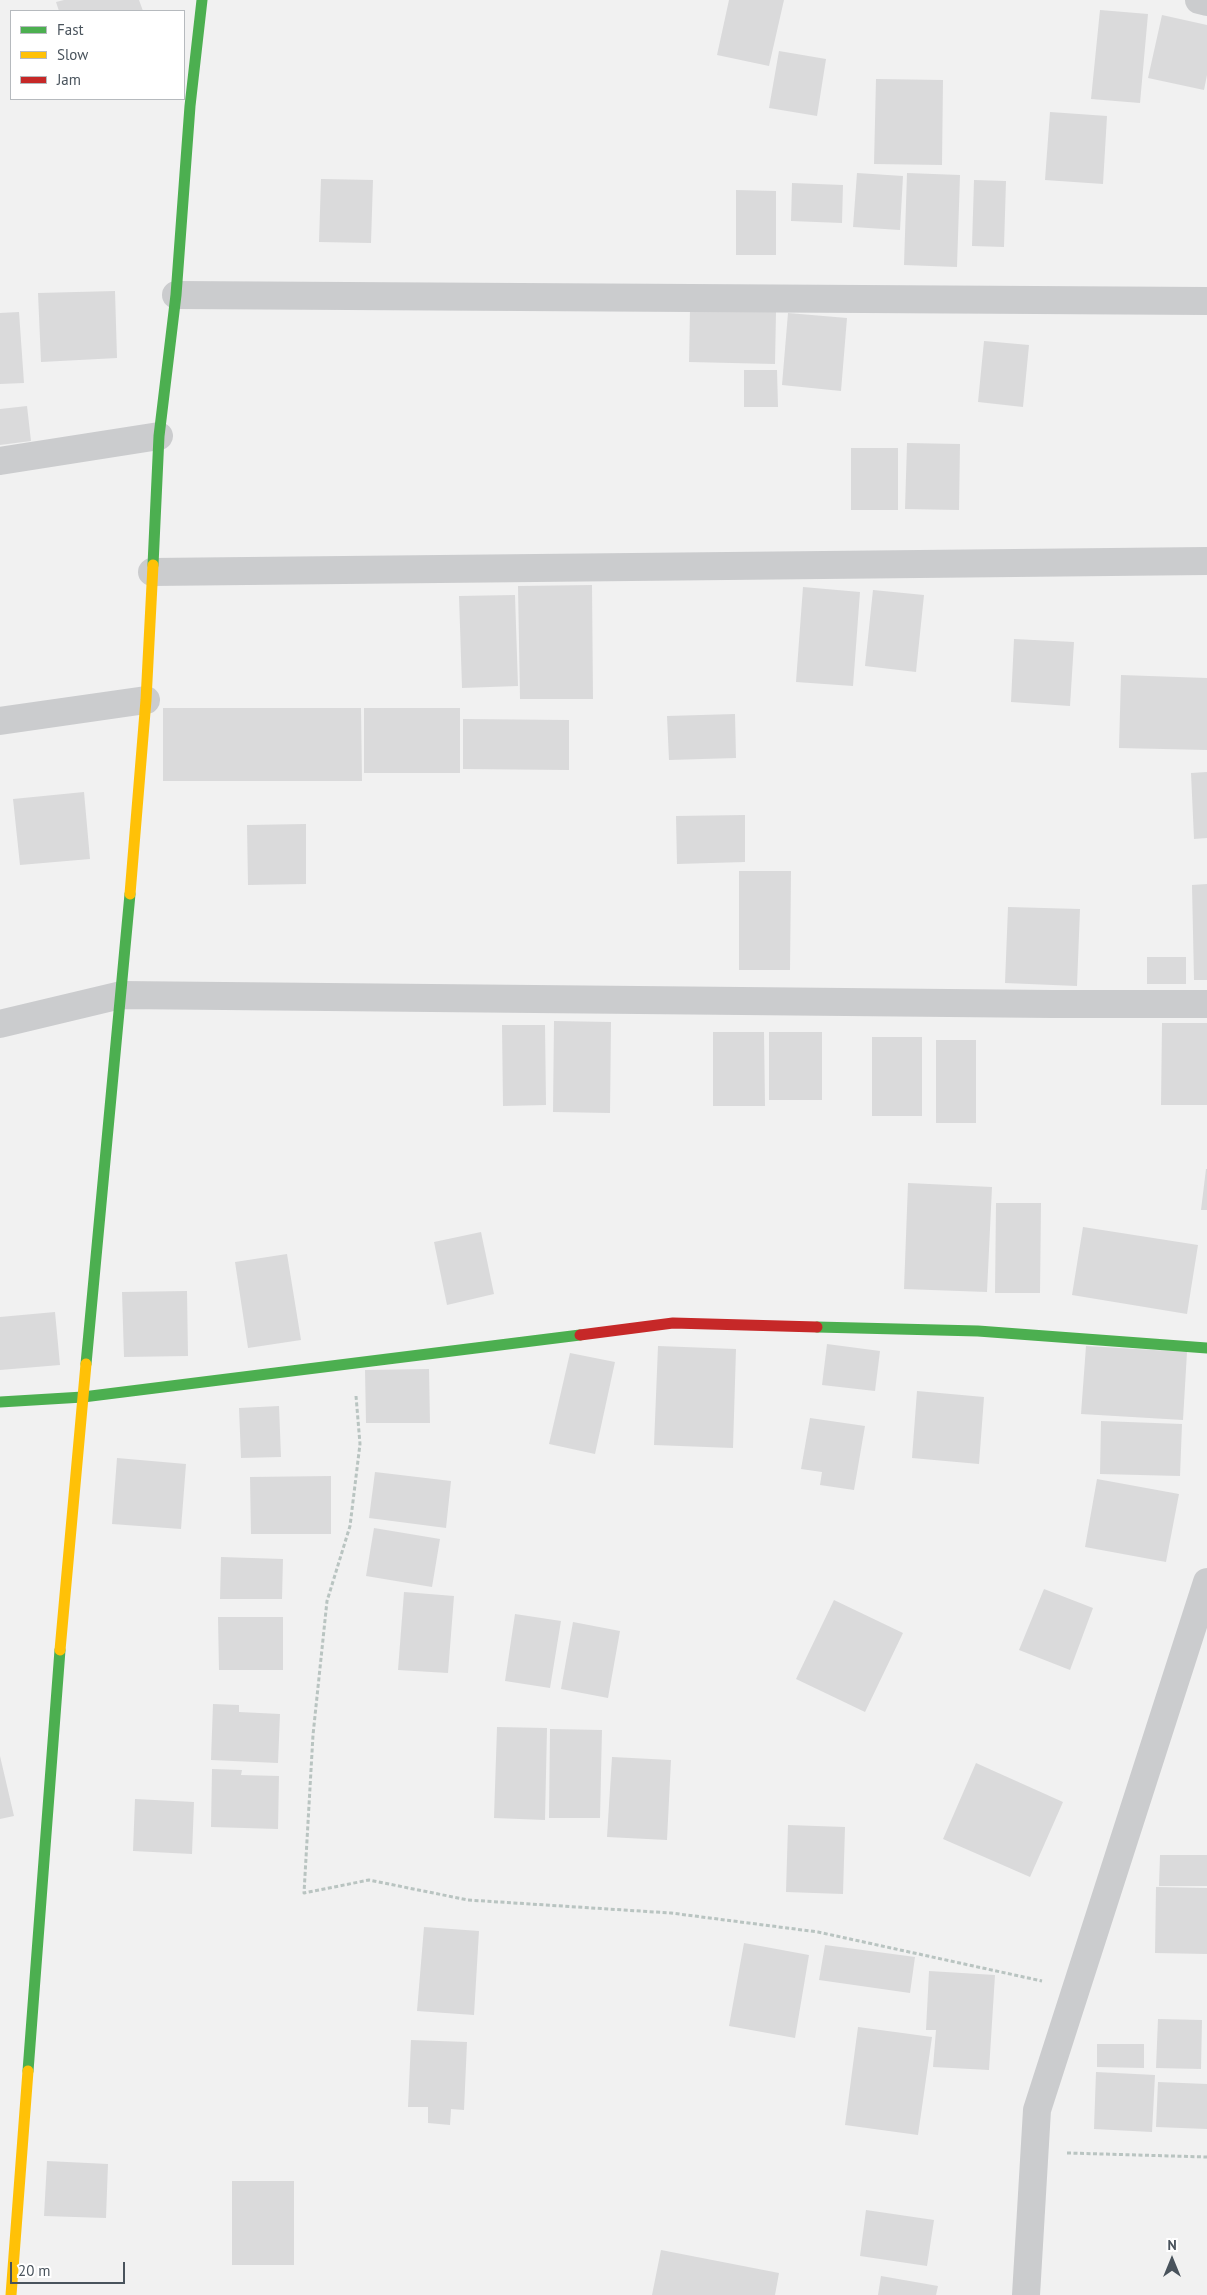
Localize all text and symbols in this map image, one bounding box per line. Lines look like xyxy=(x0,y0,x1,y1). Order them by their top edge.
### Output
legend xyxy=(10,10,185,100)
text: Fast xyxy=(57,20,84,39)
text: Slow xyxy=(57,45,88,64)
text: Jam xyxy=(57,70,81,89)
north arrow xyxy=(1147,2235,1197,2285)
text: N xyxy=(1167,2236,1177,2254)
scale bar xyxy=(12,2252,128,2284)
text: 20 m xyxy=(18,2261,51,2280)

